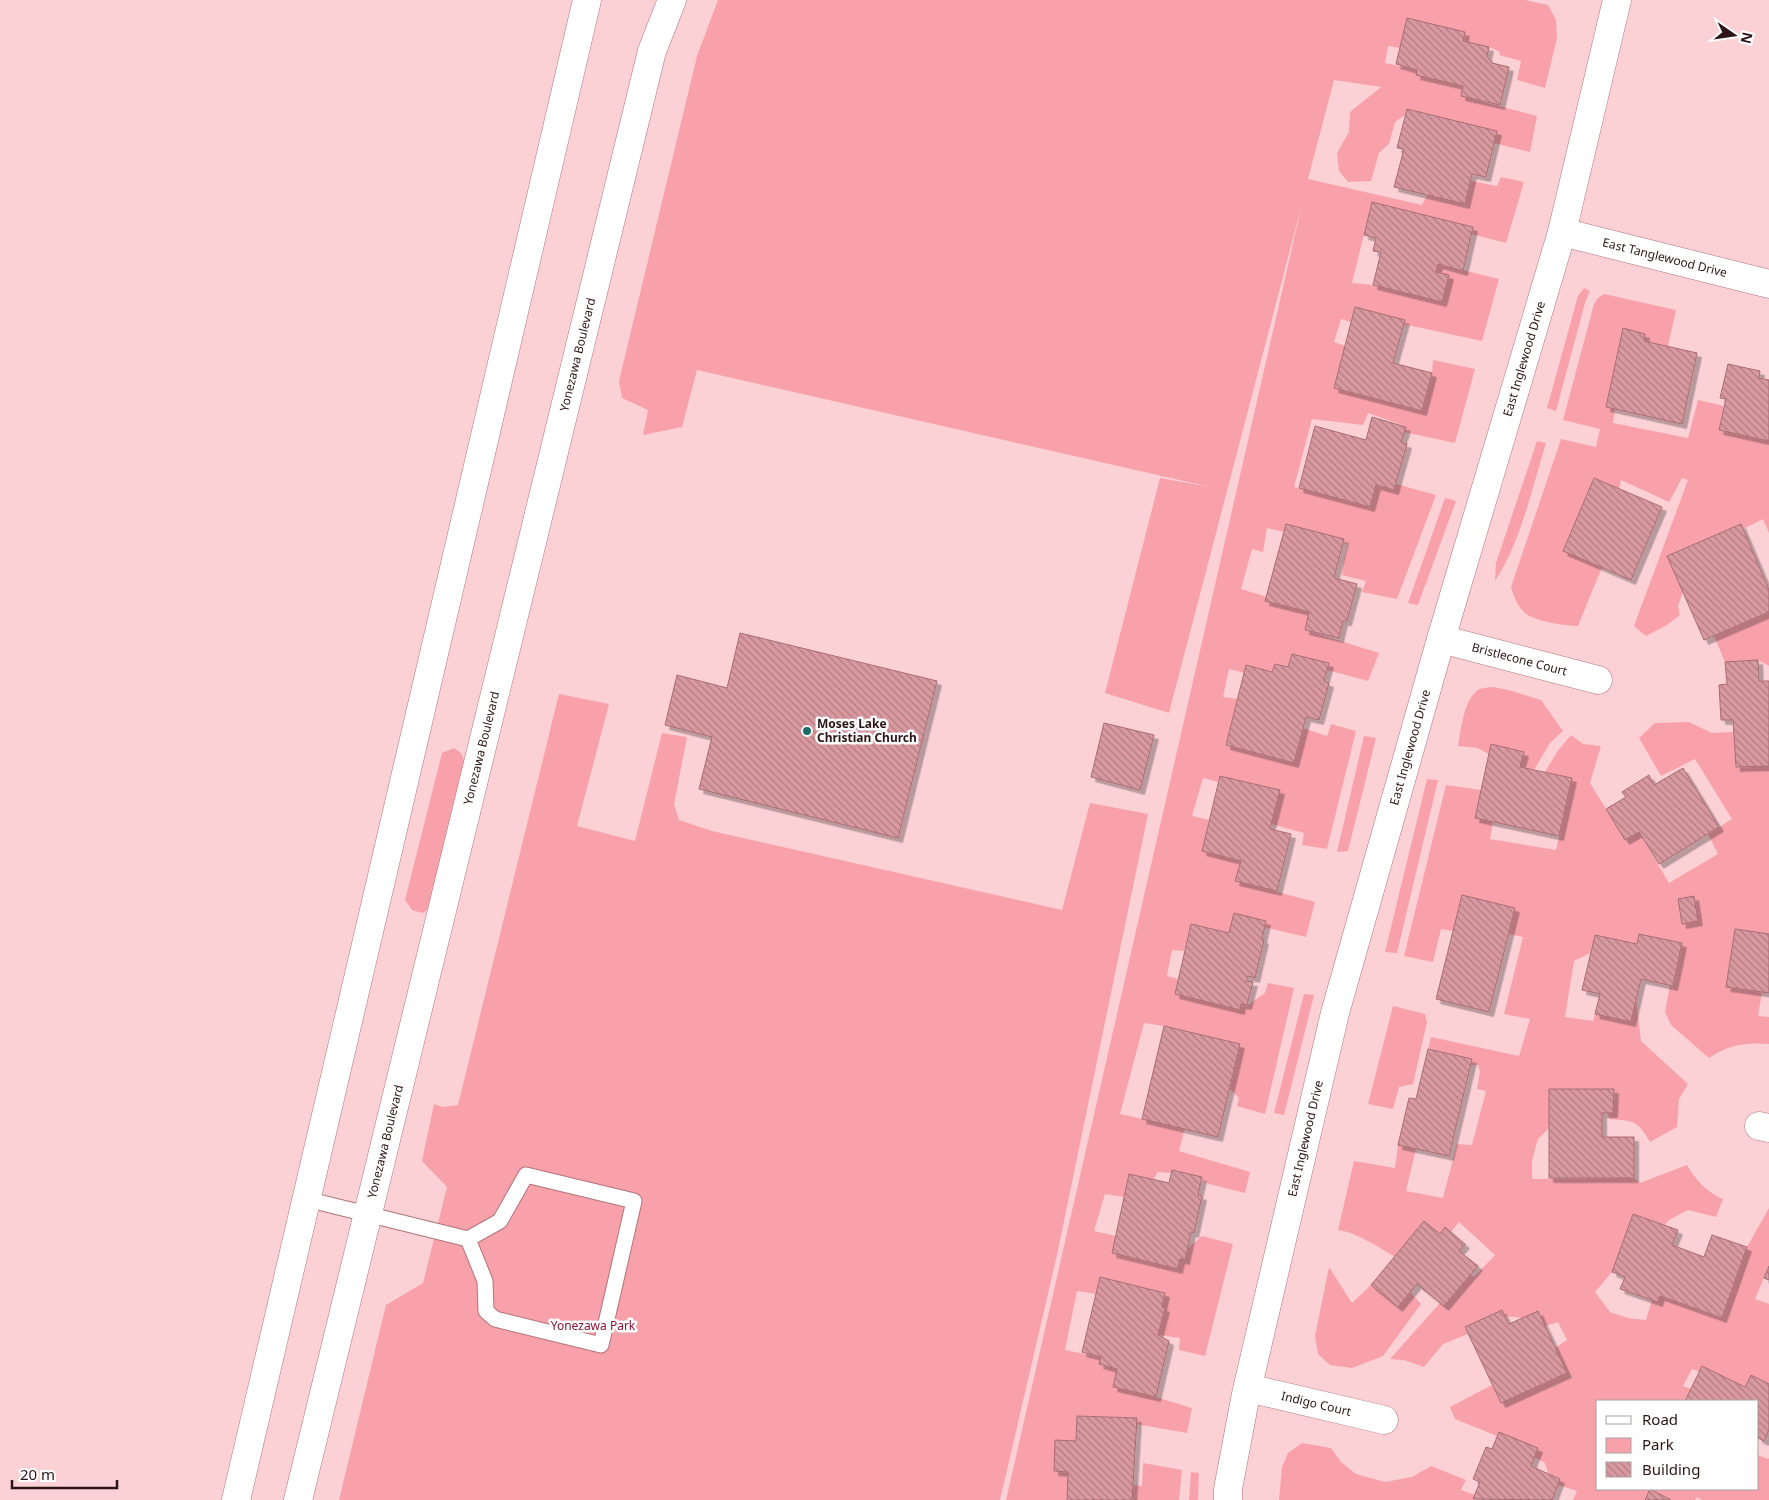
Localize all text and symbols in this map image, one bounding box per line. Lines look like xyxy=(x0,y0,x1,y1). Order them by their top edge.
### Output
north arrow xyxy=(1709,10,1759,60)
text: N xyxy=(1737,30,1758,46)
street label: East Tanglewood Drive xyxy=(1601,234,1729,281)
street label: Yonezawa Boulevard xyxy=(555,296,599,413)
street label: East Inglewood Drive xyxy=(1499,299,1549,418)
street label: Bristlecone Court xyxy=(1470,638,1570,680)
street label: East Inglewood Drive xyxy=(1385,687,1434,807)
street label: Yonezawa Boulevard xyxy=(459,689,503,807)
place label: Moses Lake Christian Church xyxy=(817,715,917,746)
marker: Moses Lake Christian Church xyxy=(801,725,813,737)
street label: East Inglewood Drive xyxy=(1283,1078,1327,1199)
street label: Yonezawa Boulevard xyxy=(363,1083,407,1200)
park label: Yonezawa Park xyxy=(551,1317,636,1334)
street label: Indigo Court xyxy=(1280,1387,1354,1420)
legend xyxy=(1596,1400,1759,1490)
text: Road xyxy=(1642,1409,1678,1429)
text: Park xyxy=(1642,1434,1674,1454)
scale bar xyxy=(12,1458,118,1490)
text: Building xyxy=(1642,1459,1700,1479)
text: 20 m xyxy=(20,1464,55,1484)

